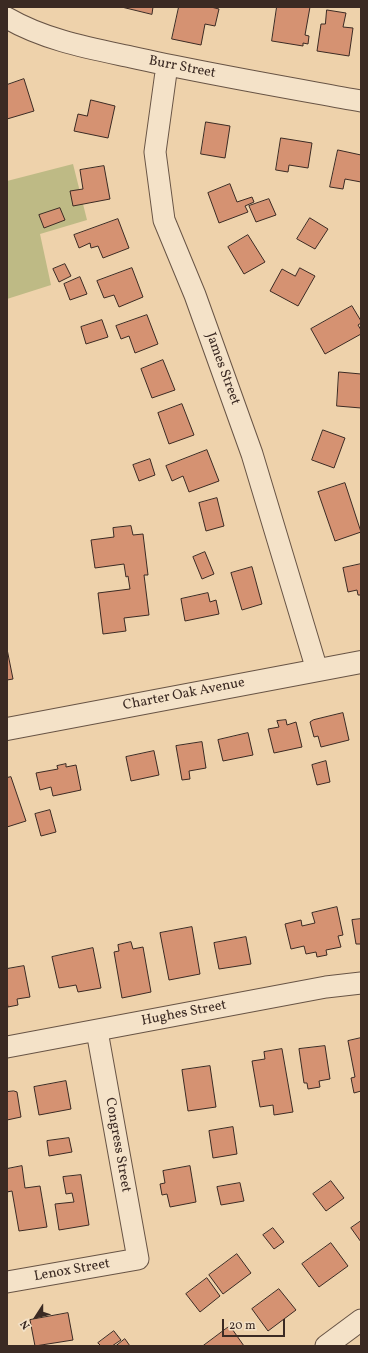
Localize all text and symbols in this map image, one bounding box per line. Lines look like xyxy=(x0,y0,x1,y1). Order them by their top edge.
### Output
street label: Burr Street xyxy=(147,53,217,83)
street label: James Street xyxy=(201,330,243,408)
street label: Charter Oak Avenue xyxy=(122,675,246,715)
street label: Hughes Street xyxy=(140,998,228,1030)
street label: Congress Street xyxy=(100,1096,134,1194)
street label: Lenox Street xyxy=(33,1256,111,1286)
north arrow xyxy=(16,1297,56,1337)
scale bar xyxy=(224,1311,287,1337)
text: N xyxy=(17,1317,34,1332)
text: 20 m xyxy=(229,1318,256,1334)

